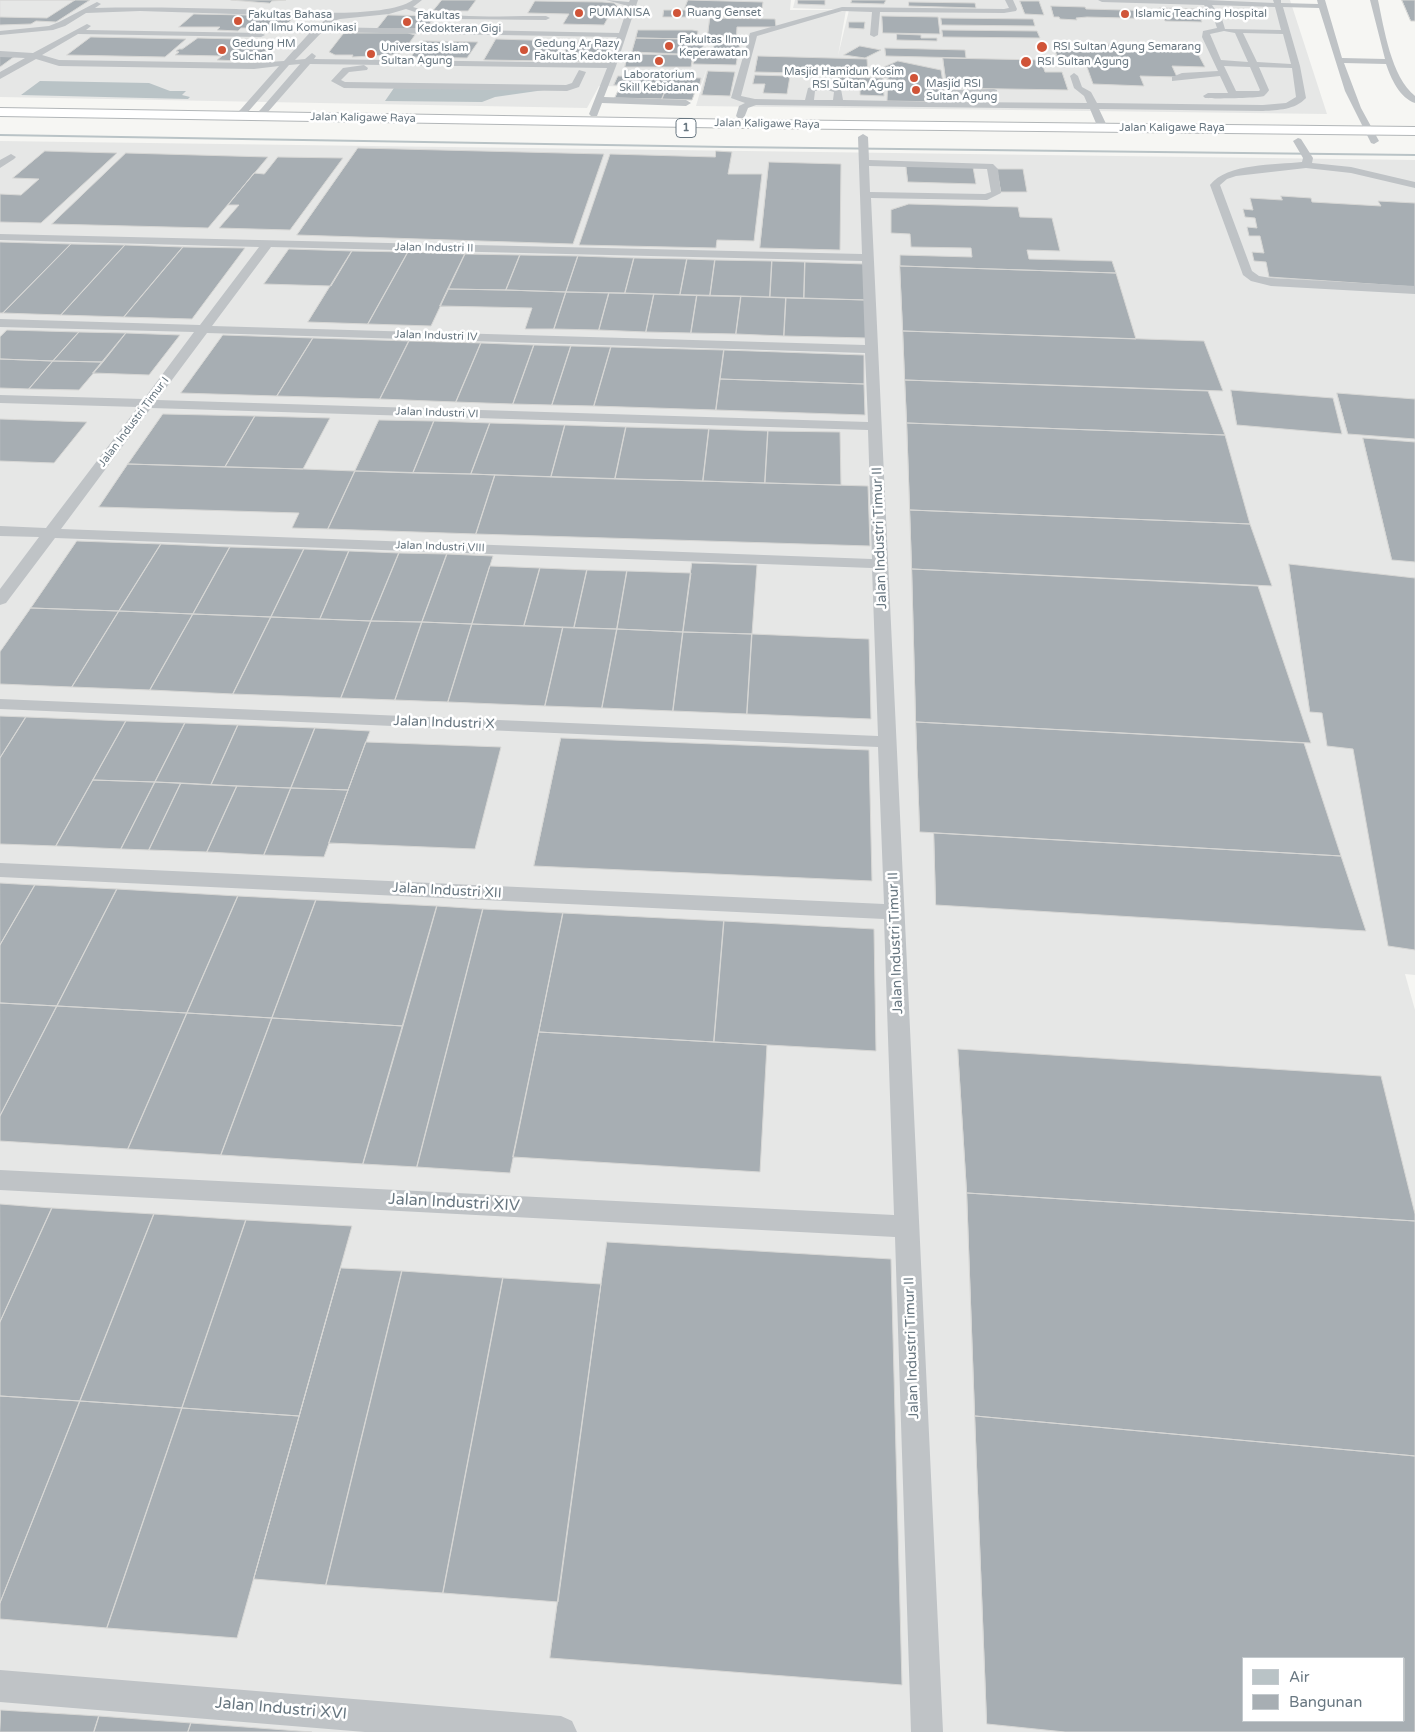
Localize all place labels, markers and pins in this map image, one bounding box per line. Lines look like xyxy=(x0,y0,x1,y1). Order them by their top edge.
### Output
place label: PUMANISA xyxy=(589,6,651,20)
place label: Ruang Genset xyxy=(687,6,761,20)
marker: PUMANISA xyxy=(573,7,585,19)
marker: Ruang Genset xyxy=(671,7,683,19)
place label: Islamic Teaching Hospital xyxy=(1135,7,1267,21)
place label: Fakultas Bahasa dan Ilmu Komunikasi xyxy=(248,8,356,34)
marker: Islamic Teaching Hospital xyxy=(1119,8,1131,20)
place label: Fakultas Kedokteran Gigi xyxy=(417,9,501,35)
marker: Fakultas Bahasa dan Ilmu Komunikasi xyxy=(232,15,244,27)
marker: Fakultas Kedokteran Gigi xyxy=(401,16,413,28)
place label: Fakultas Ilmu Keperawatan xyxy=(679,33,748,59)
place label: Gedung HM Sulchan xyxy=(232,37,296,63)
place label: Gedung Ar Razy Fakultas Kedokteran xyxy=(534,37,641,63)
marker: Fakultas Ilmu Keperawatan xyxy=(663,40,675,52)
marker: RSI Sultan Agung Semarang xyxy=(1035,40,1049,54)
place label: RSI Sultan Agung Semarang xyxy=(1053,40,1201,54)
place label: Universitas Islam Sultan Agung xyxy=(381,41,469,67)
marker: Gedung HM Sulchan xyxy=(216,44,228,56)
marker: Gedung Ar Razy Fakultas Kedokteran xyxy=(518,44,530,56)
marker: Universitas Islam Sultan Agung xyxy=(365,48,377,60)
marker: Laboratorium Skill Kebidanan xyxy=(653,55,665,67)
marker: RSI Sultan Agung xyxy=(1019,55,1033,69)
place label: RSI Sultan Agung xyxy=(1037,55,1129,69)
place label: Masjid Hamidun Kosim RSI Sultan Agung xyxy=(784,65,904,91)
place label: Laboratorium Skill Kebidanan xyxy=(619,68,699,94)
marker: Masjid Hamidun Kosim RSI Sultan Agung xyxy=(908,72,920,84)
place label: Masjid RSI Sultan Agung xyxy=(926,77,997,103)
marker: Masjid RSI Sultan Agung xyxy=(910,84,922,96)

